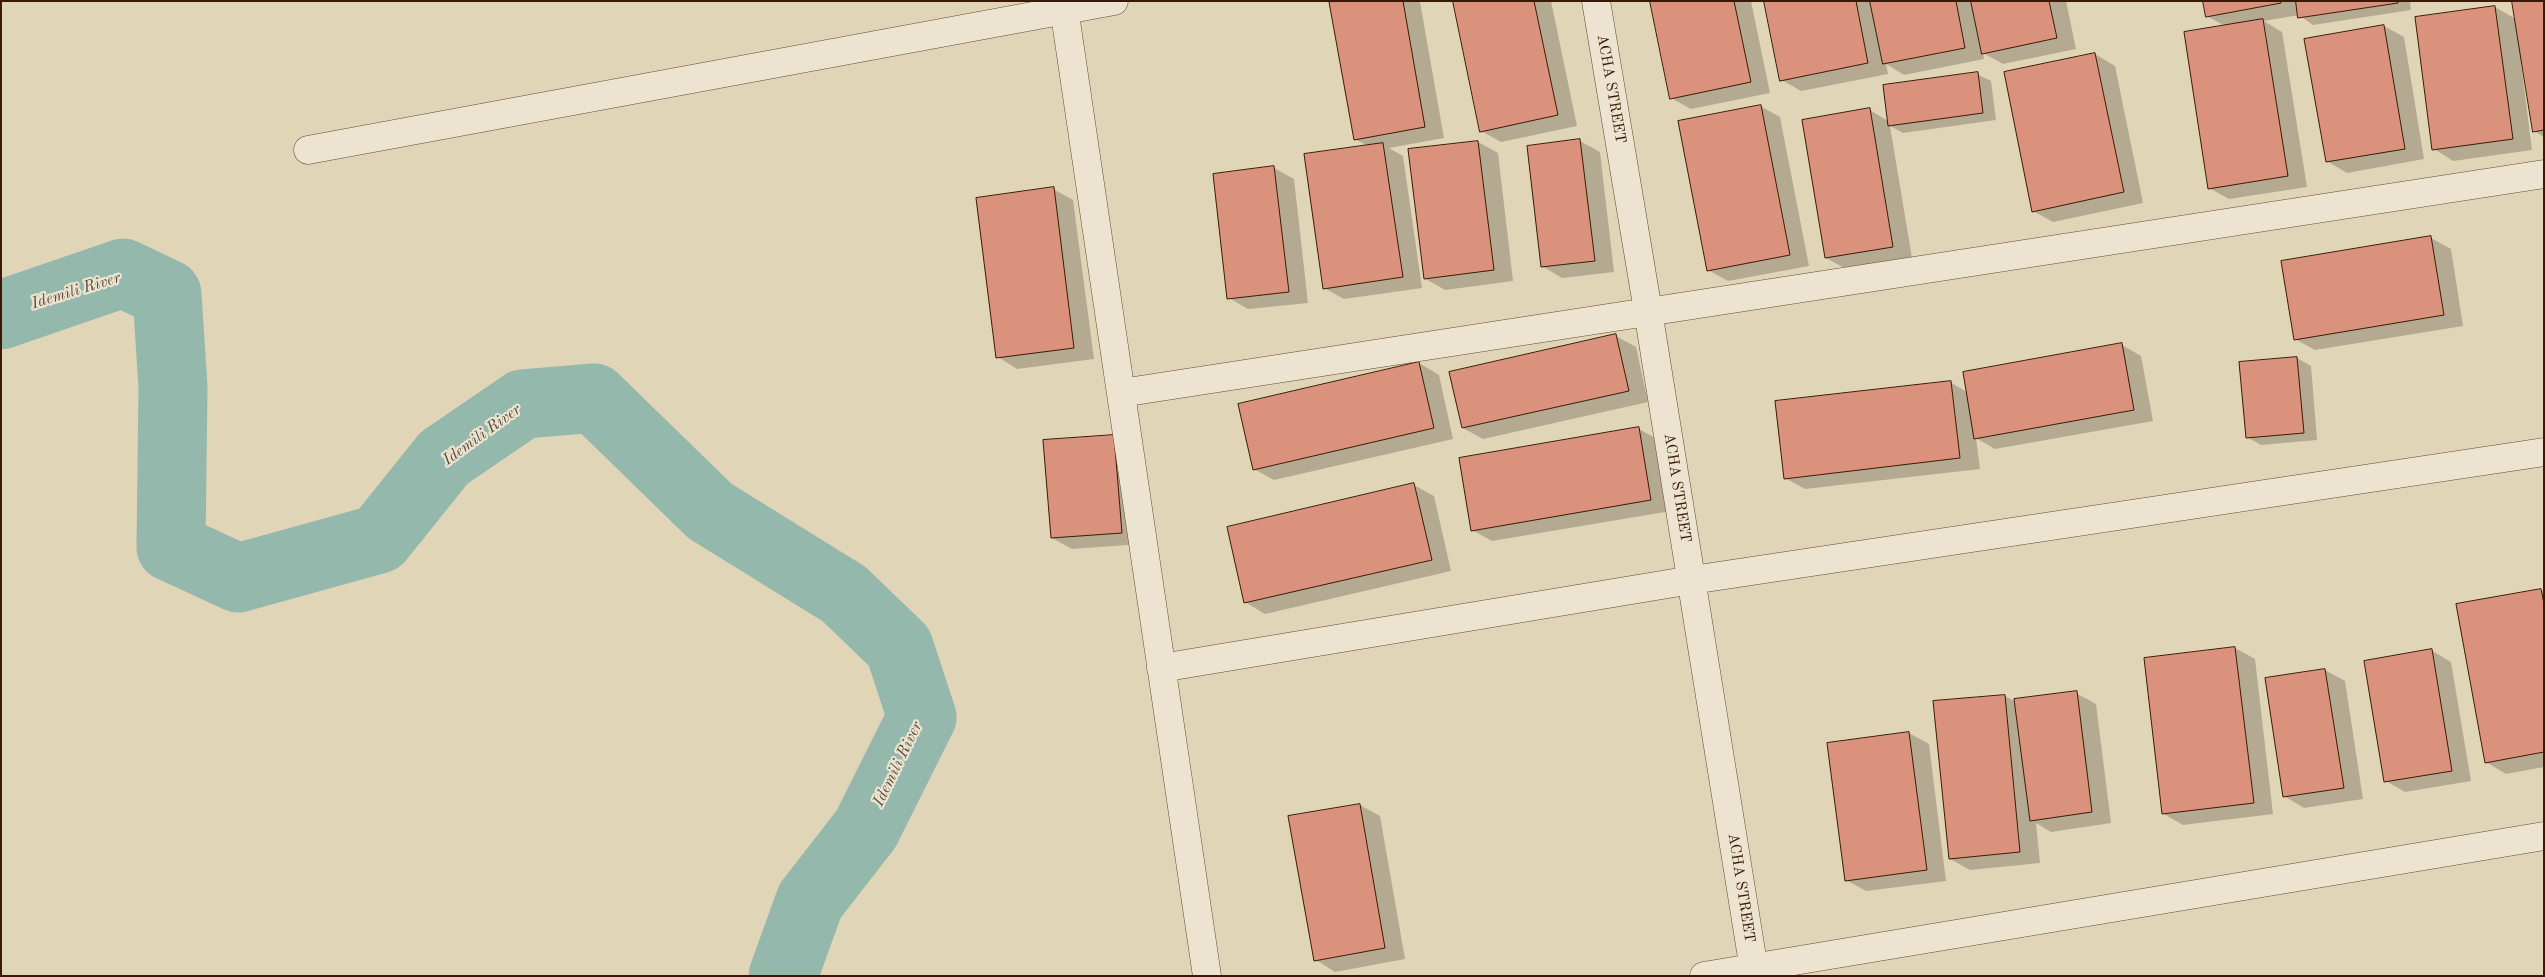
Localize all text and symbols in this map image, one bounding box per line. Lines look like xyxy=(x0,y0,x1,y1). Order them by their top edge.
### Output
street label: ACHA STREET xyxy=(1593,33,1629,145)
water label: Idemili River xyxy=(29,268,123,314)
water label: Idemili River xyxy=(439,400,525,470)
street label: ACHA STREET xyxy=(1659,432,1695,544)
water label: Idemili River xyxy=(869,718,927,810)
street label: ACHA STREET xyxy=(1723,832,1759,944)

